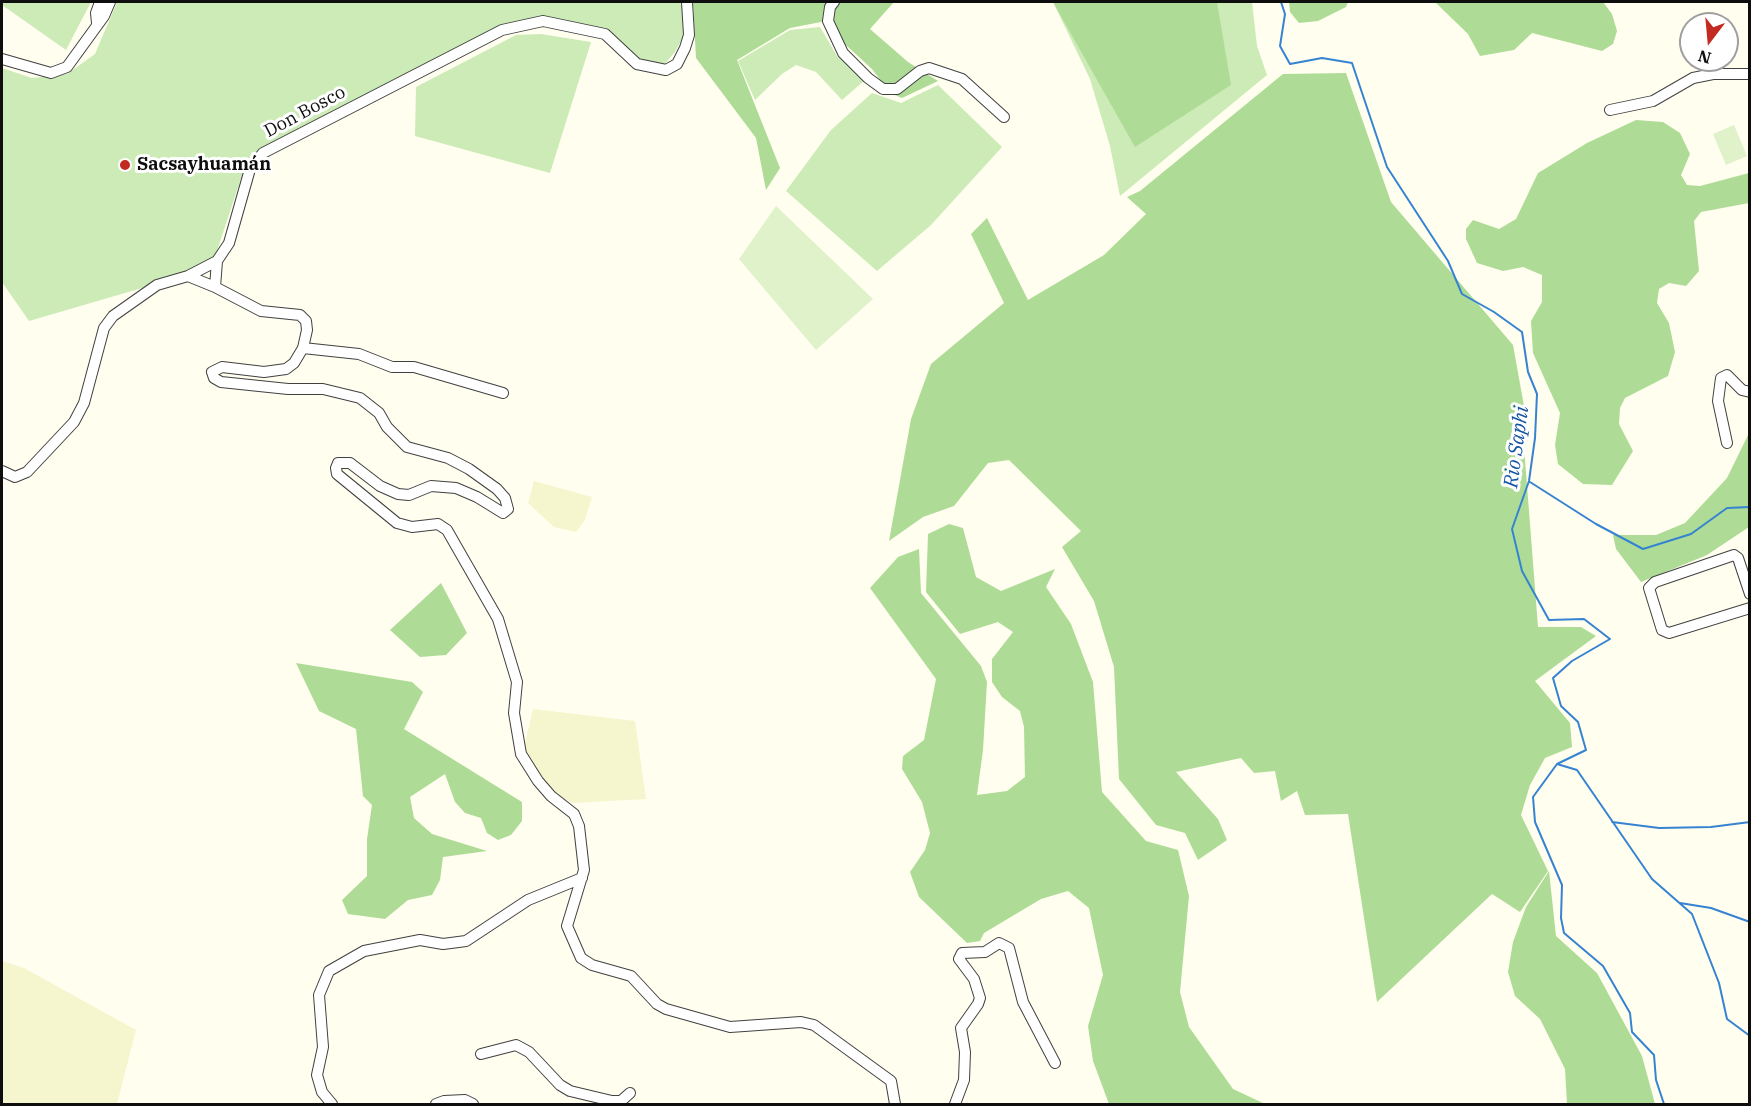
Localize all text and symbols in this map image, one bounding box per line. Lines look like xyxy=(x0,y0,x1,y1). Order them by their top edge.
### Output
north arrow xyxy=(1679,12,1739,72)
text: N xyxy=(1696,46,1713,69)
street label: Don Bosco xyxy=(261,82,349,142)
place label: Sacsayhuamán xyxy=(137,154,271,176)
marker: Sacsayhuamán xyxy=(118,158,132,172)
water label: Rio Saphi xyxy=(1499,405,1535,489)

